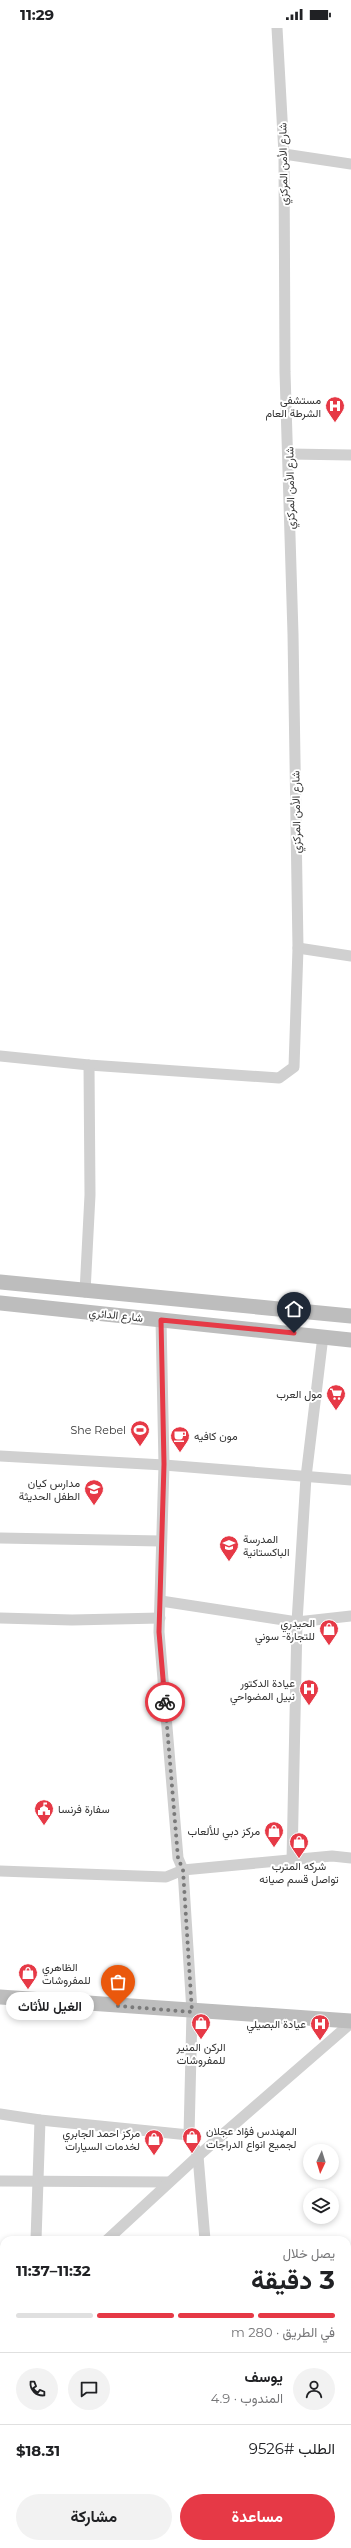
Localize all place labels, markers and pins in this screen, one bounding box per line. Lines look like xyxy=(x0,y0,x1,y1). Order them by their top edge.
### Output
place label: مستشفى الشرطة العام xyxy=(265,393,321,421)
hospital icon: مستشفى الشرطة العام xyxy=(324,395,346,423)
pin xyxy=(277,1292,311,1333)
supermarket icon: مول العرب xyxy=(325,1383,347,1411)
place label: مول العرب xyxy=(276,1387,322,1401)
sports icon: She Rebel xyxy=(129,1419,151,1447)
place label: She Rebel xyxy=(71,1423,126,1437)
cafe icon: مون كافيه xyxy=(169,1425,191,1453)
place label: مون كافيه xyxy=(194,1429,238,1443)
place label: مدارس كيان الطفل الحديثة xyxy=(19,1476,80,1503)
school or university icon: مدارس كيان الطفل الحديثة xyxy=(83,1478,105,1506)
place label: المدرسة الباكستانية xyxy=(243,1532,290,1559)
school or university icon: المدرسة الباكستانية xyxy=(218,1534,240,1562)
place label: الحيدري للتجارة- سوني xyxy=(255,1616,315,1646)
shop icon: الحيدري للتجارة- سوني xyxy=(318,1618,340,1646)
place label: عيادة الدكتور نبيل المضواحي xyxy=(230,1676,295,1706)
hospital icon: عيادة الدكتور نبيل المضواحي xyxy=(298,1678,320,1706)
public building icon: سفارة فرنسا xyxy=(33,1798,55,1826)
place label: سفارة فرنسا xyxy=(58,1802,110,1816)
shop icon: مركز دبي للألعاب xyxy=(263,1820,285,1848)
place label: مركز دبي للألعاب xyxy=(188,1824,260,1841)
shop icon: شركه المترب تواصل قسم صيانه xyxy=(288,1831,310,1859)
place label: شركه المترب تواصل قسم صيانه xyxy=(259,1859,339,1887)
place label: الظاهري للمفروشات xyxy=(42,1960,91,1987)
shop icon: الظاهري للمفروشات xyxy=(17,1962,39,1990)
pin xyxy=(101,1965,135,2006)
callout: الغيل للأثاث xyxy=(6,1992,94,2020)
shop icon: الركن المنير للمفروشات xyxy=(190,2012,212,2040)
hospital icon: عيادة البصيلي xyxy=(309,2013,331,2041)
place label: عيادة البصيلي xyxy=(247,2017,306,2034)
place label: الركن المنير للمفروشات xyxy=(176,2040,226,2067)
place label: المهندس فؤاد عجلان لجميع انواع الدراجات xyxy=(206,2124,297,2152)
place label: مركز احمد الجابري لخدمات السيارات xyxy=(63,2126,140,2153)
shop icon: المهندس فؤاد عجلان لجميع انواع الدراجات xyxy=(181,2126,203,2154)
shop icon: مركز احمد الجابري لخدمات السيارات xyxy=(143,2128,165,2156)

